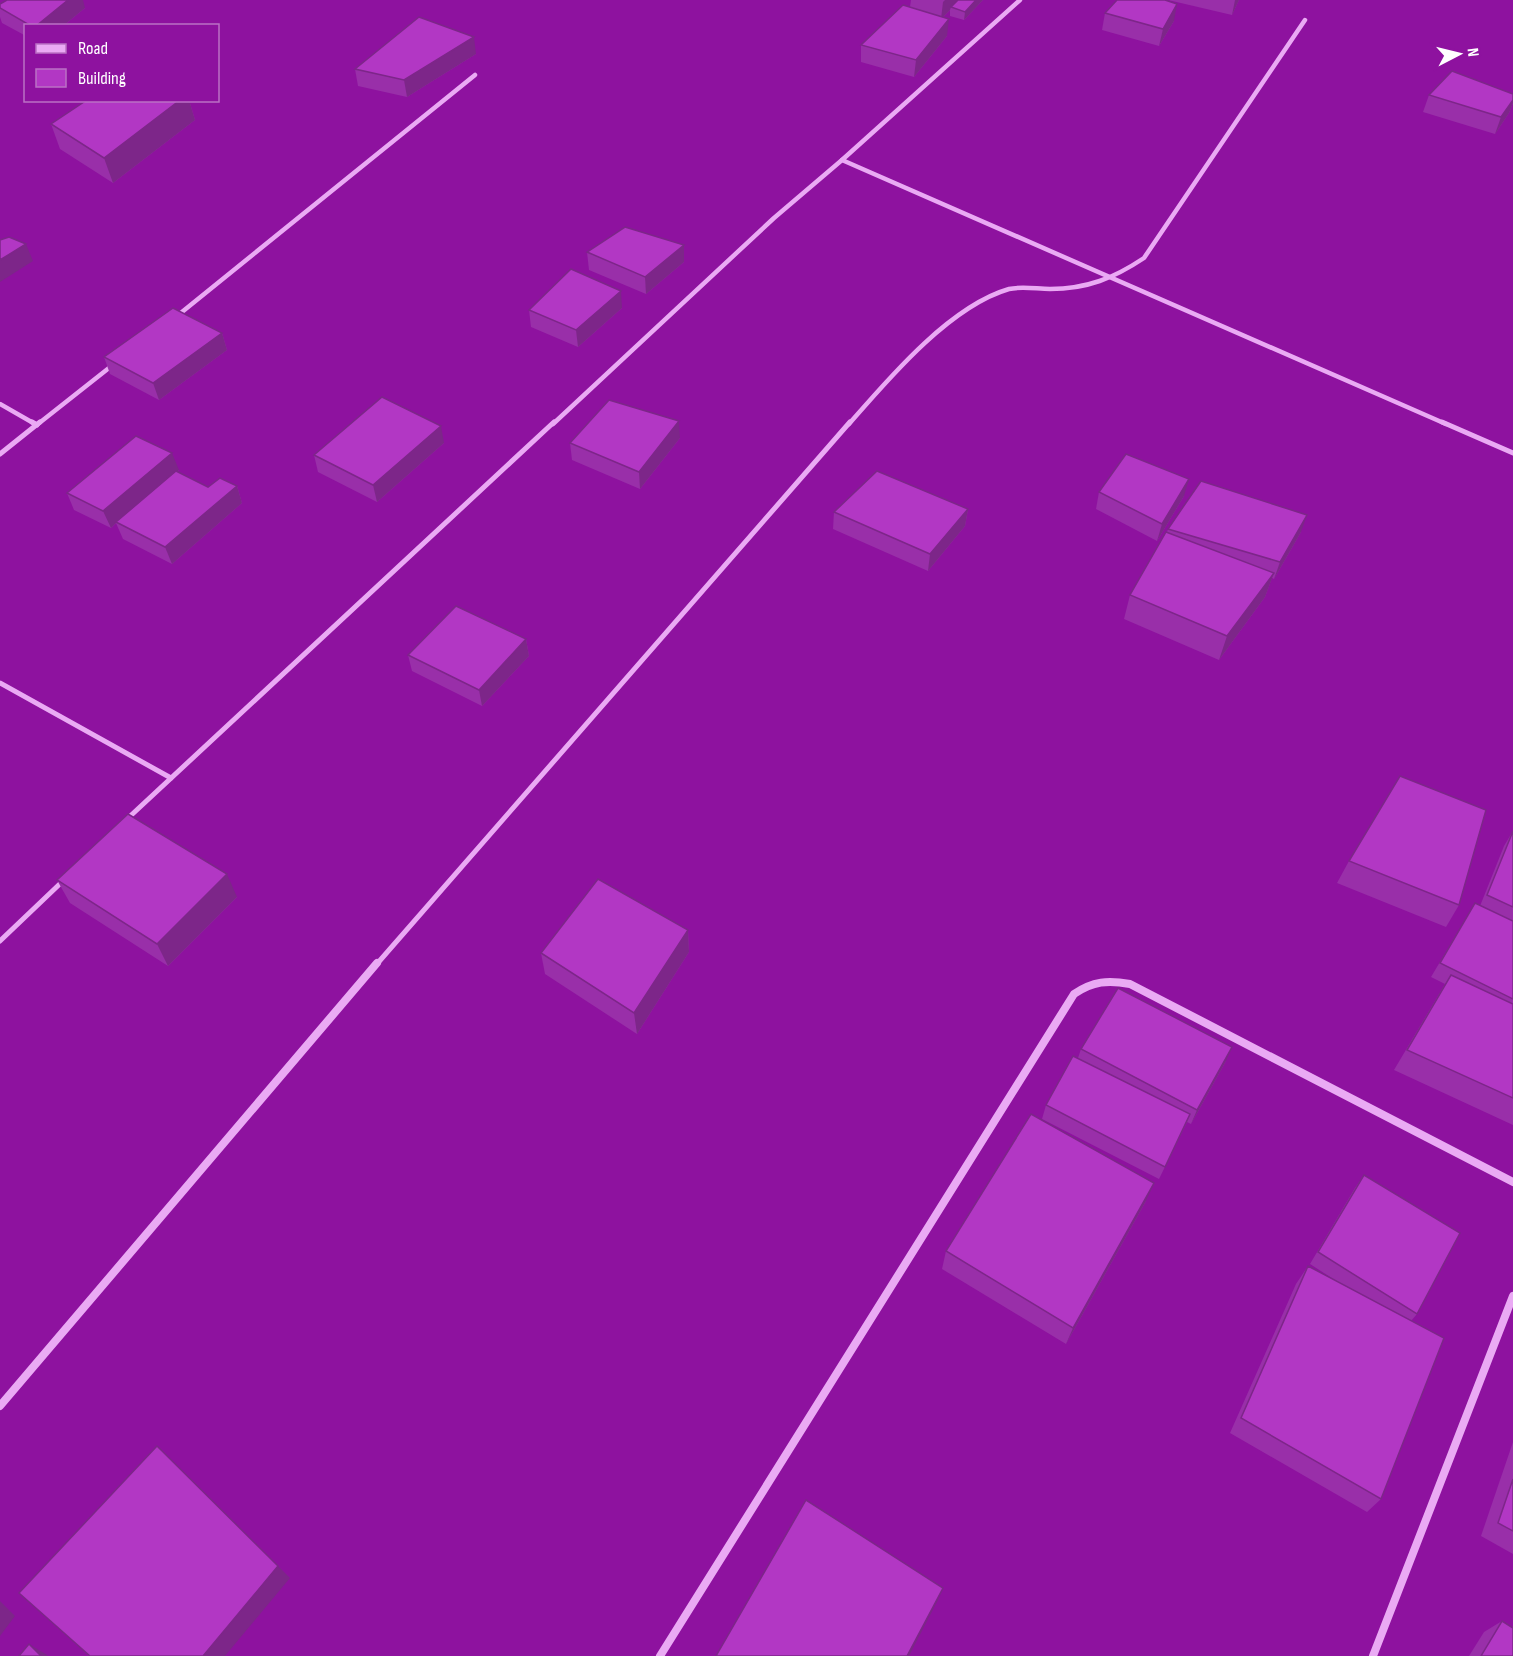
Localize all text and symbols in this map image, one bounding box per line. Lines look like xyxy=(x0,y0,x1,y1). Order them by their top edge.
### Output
legend xyxy=(24,24,219,102)
north arrow xyxy=(1429,24,1489,84)
text: Road xyxy=(78,38,108,59)
text: N xyxy=(1462,47,1482,58)
text: Building xyxy=(78,68,126,89)

